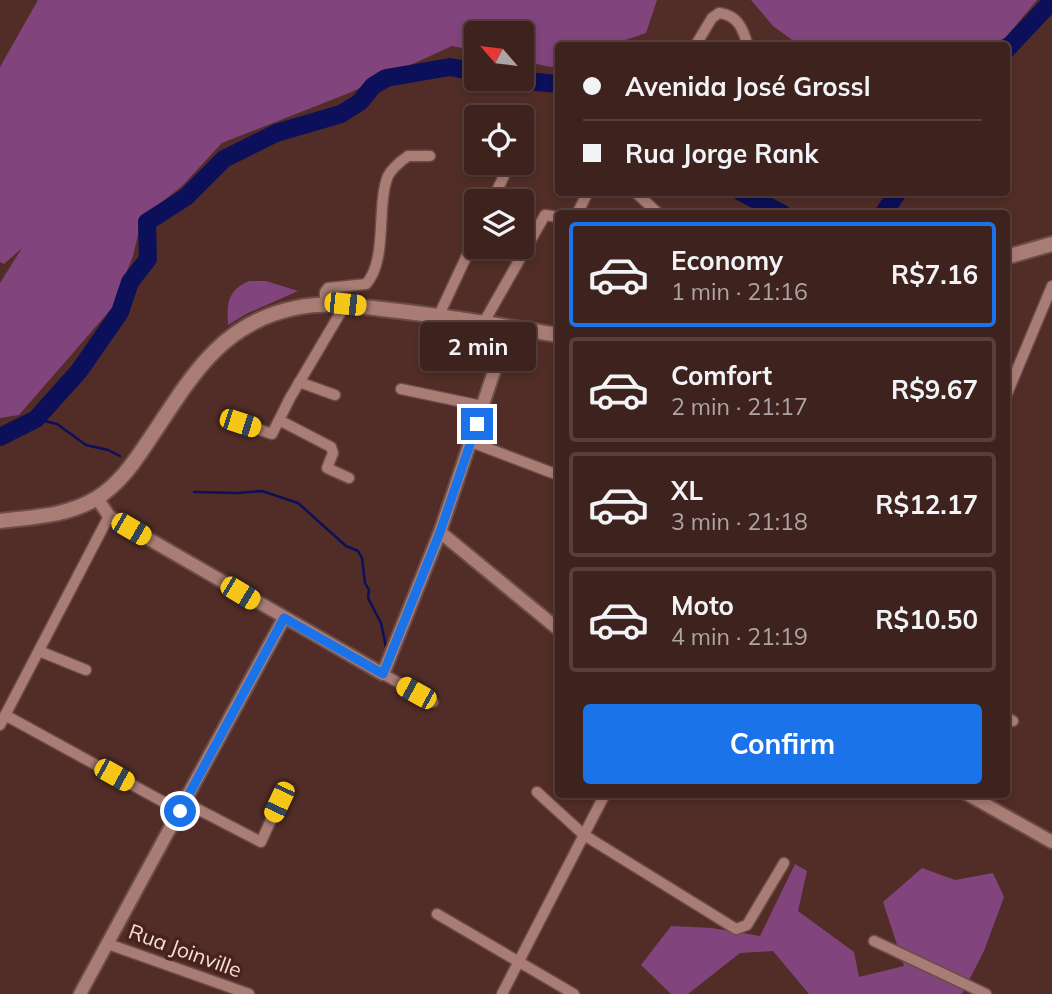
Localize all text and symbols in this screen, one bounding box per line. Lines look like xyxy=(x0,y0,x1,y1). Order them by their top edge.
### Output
north arrow xyxy=(464,21,534,91)
map controls xyxy=(464,21,534,259)
text: Avenida José Grossl xyxy=(625,70,870,103)
button: locate xyxy=(464,105,534,175)
text: Rua Jorge Rank xyxy=(625,137,819,170)
button: layers xyxy=(464,189,534,259)
icon: car xyxy=(587,243,650,306)
text: Economy xyxy=(671,244,783,277)
text: R$7.16 xyxy=(891,258,978,291)
text: 1 min · 21:16 xyxy=(671,277,808,306)
car xyxy=(324,291,367,317)
callout: 2 min xyxy=(419,322,535,372)
text: 2 min xyxy=(448,332,508,361)
icon: car xyxy=(587,358,650,421)
text: Comfort xyxy=(671,359,772,392)
text: R$9.67 xyxy=(891,373,978,406)
text: 2 min · 21:17 xyxy=(671,392,808,421)
car xyxy=(217,407,264,439)
route end xyxy=(461,408,493,440)
icon: car xyxy=(587,473,650,536)
text: XL xyxy=(671,474,703,507)
text: R$12.17 xyxy=(875,488,978,521)
text: 3 min · 21:18 xyxy=(671,507,808,536)
car xyxy=(108,509,155,549)
car xyxy=(217,573,264,613)
icon: car xyxy=(587,588,650,651)
text: Moto xyxy=(671,589,734,622)
text: R$10.50 xyxy=(875,603,978,636)
text: 4 min · 21:19 xyxy=(671,622,808,651)
car xyxy=(393,674,440,712)
button: Confirm xyxy=(583,704,982,784)
car xyxy=(91,756,138,794)
car xyxy=(261,779,298,825)
route start xyxy=(164,795,196,827)
street label: Rua Joinville xyxy=(125,918,245,983)

